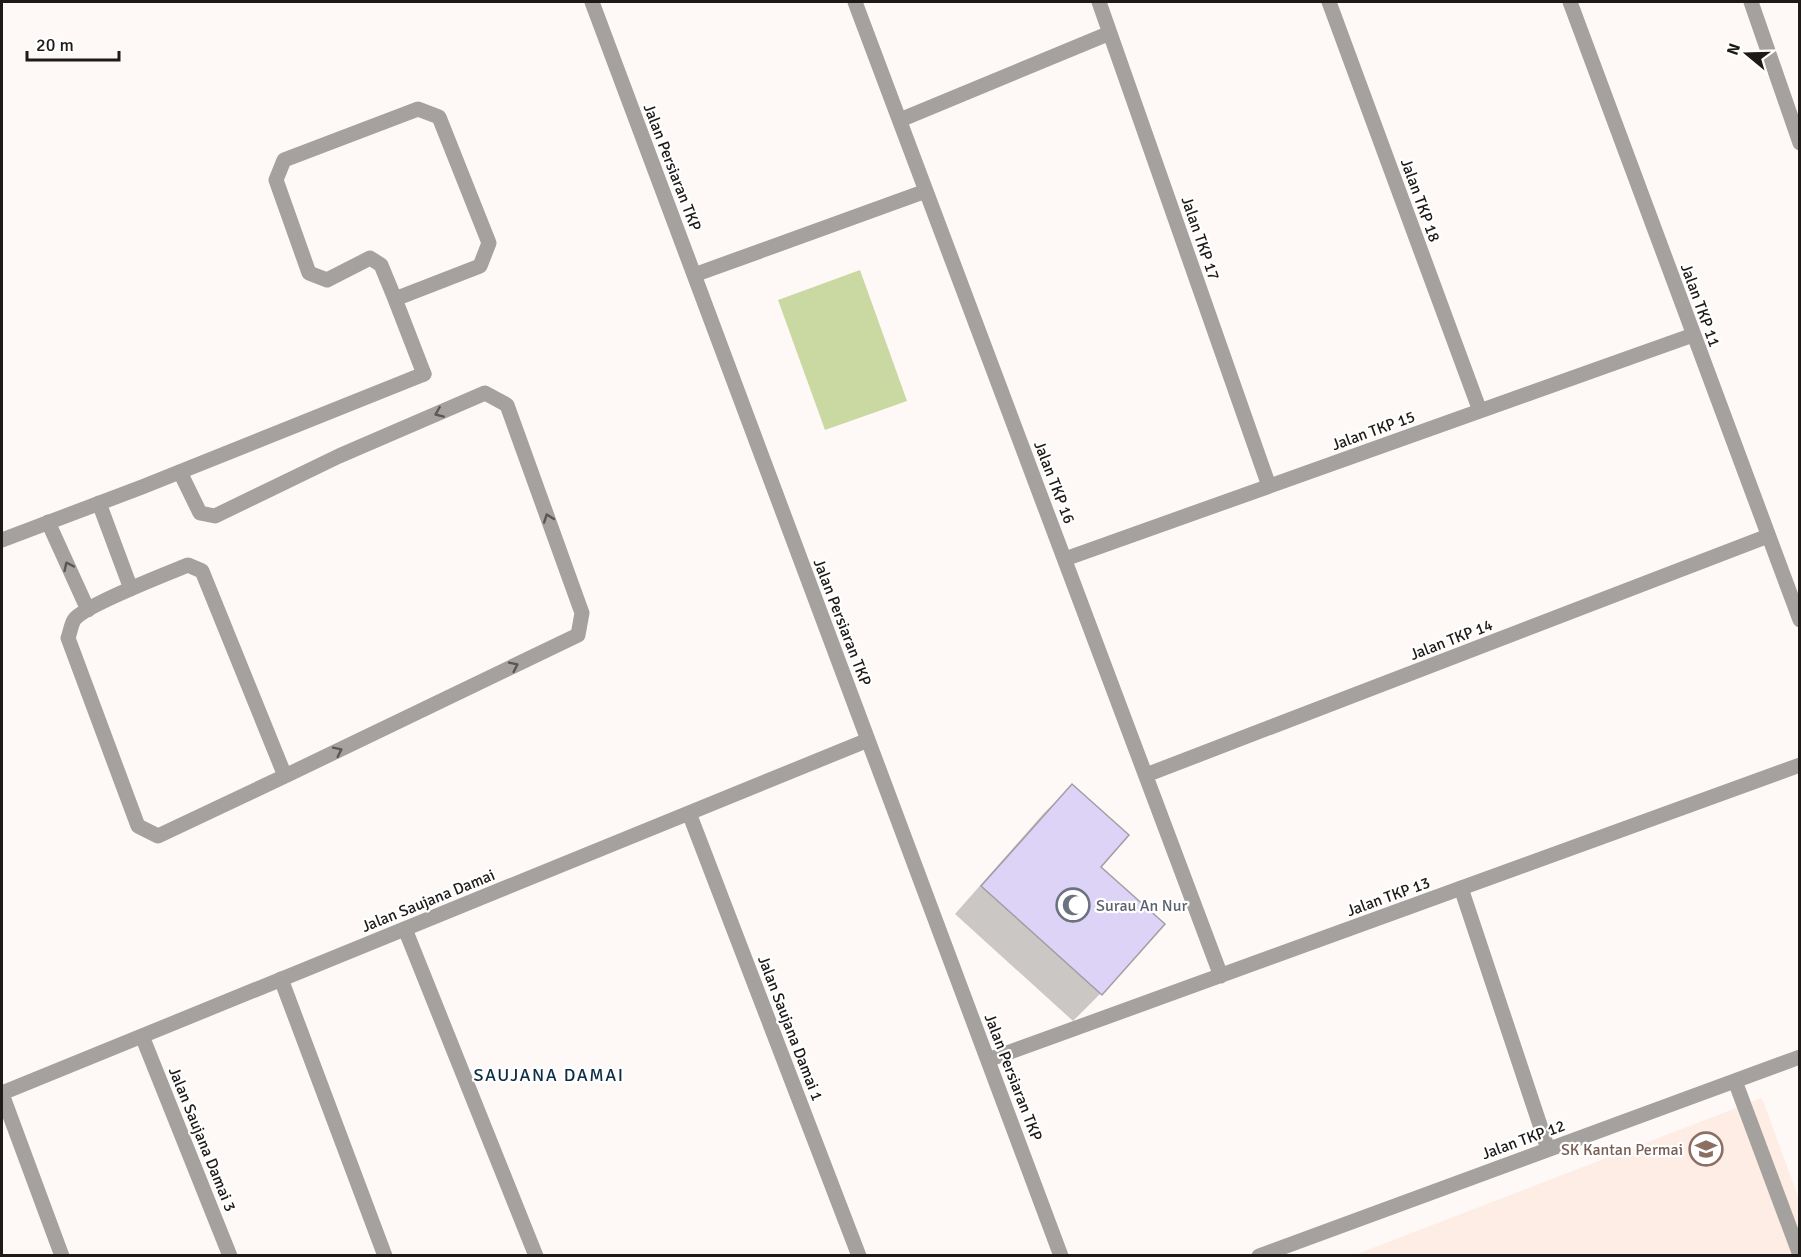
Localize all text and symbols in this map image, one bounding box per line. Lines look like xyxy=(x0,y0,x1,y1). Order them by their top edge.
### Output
scale bar xyxy=(27,24,118,62)
north arrow xyxy=(1717,24,1777,84)
text: 20 m xyxy=(36,34,74,56)
text: N xyxy=(1722,41,1745,58)
street label: Jalan Persiaran TKP xyxy=(639,101,706,234)
street label: Jalan TKP 18 xyxy=(1396,156,1444,245)
street label: Jalan TKP 17 xyxy=(1176,194,1224,283)
street label: Jalan TKP 11 xyxy=(1676,261,1724,350)
one-way arrow xyxy=(435,406,446,418)
street label: Jalan TKP 15 xyxy=(1329,407,1418,455)
street label: Jalan TKP 16 xyxy=(1029,438,1079,527)
one-way arrow xyxy=(543,513,555,524)
street label: Jalan Persiaran TKP xyxy=(809,556,876,689)
one-way arrow xyxy=(64,561,76,572)
street label: Jalan TKP 14 xyxy=(1407,615,1496,665)
one-way arrow xyxy=(507,662,518,674)
one-way arrow xyxy=(332,746,343,758)
street label: Jalan Saujana Damai xyxy=(359,865,498,937)
street label: Jalan TKP 13 xyxy=(1344,873,1433,921)
mosque icon: Surau An Nur xyxy=(1055,887,1091,923)
place label: Surau An Nur xyxy=(1096,896,1187,916)
street label: Jalan Saujana Damai 1 xyxy=(753,953,827,1104)
street label: Jalan Persiaran TKP xyxy=(980,1011,1047,1144)
street label: Jalan Saujana Damai 3 xyxy=(164,1064,240,1215)
district label: SAUJANA DAMAI xyxy=(473,1064,625,1086)
street label: Jalan TKP 12 xyxy=(1479,1116,1568,1164)
school or university icon: SK Kantan Permai xyxy=(1688,1131,1724,1167)
place label: SK Kantan Permai xyxy=(1561,1140,1683,1160)

